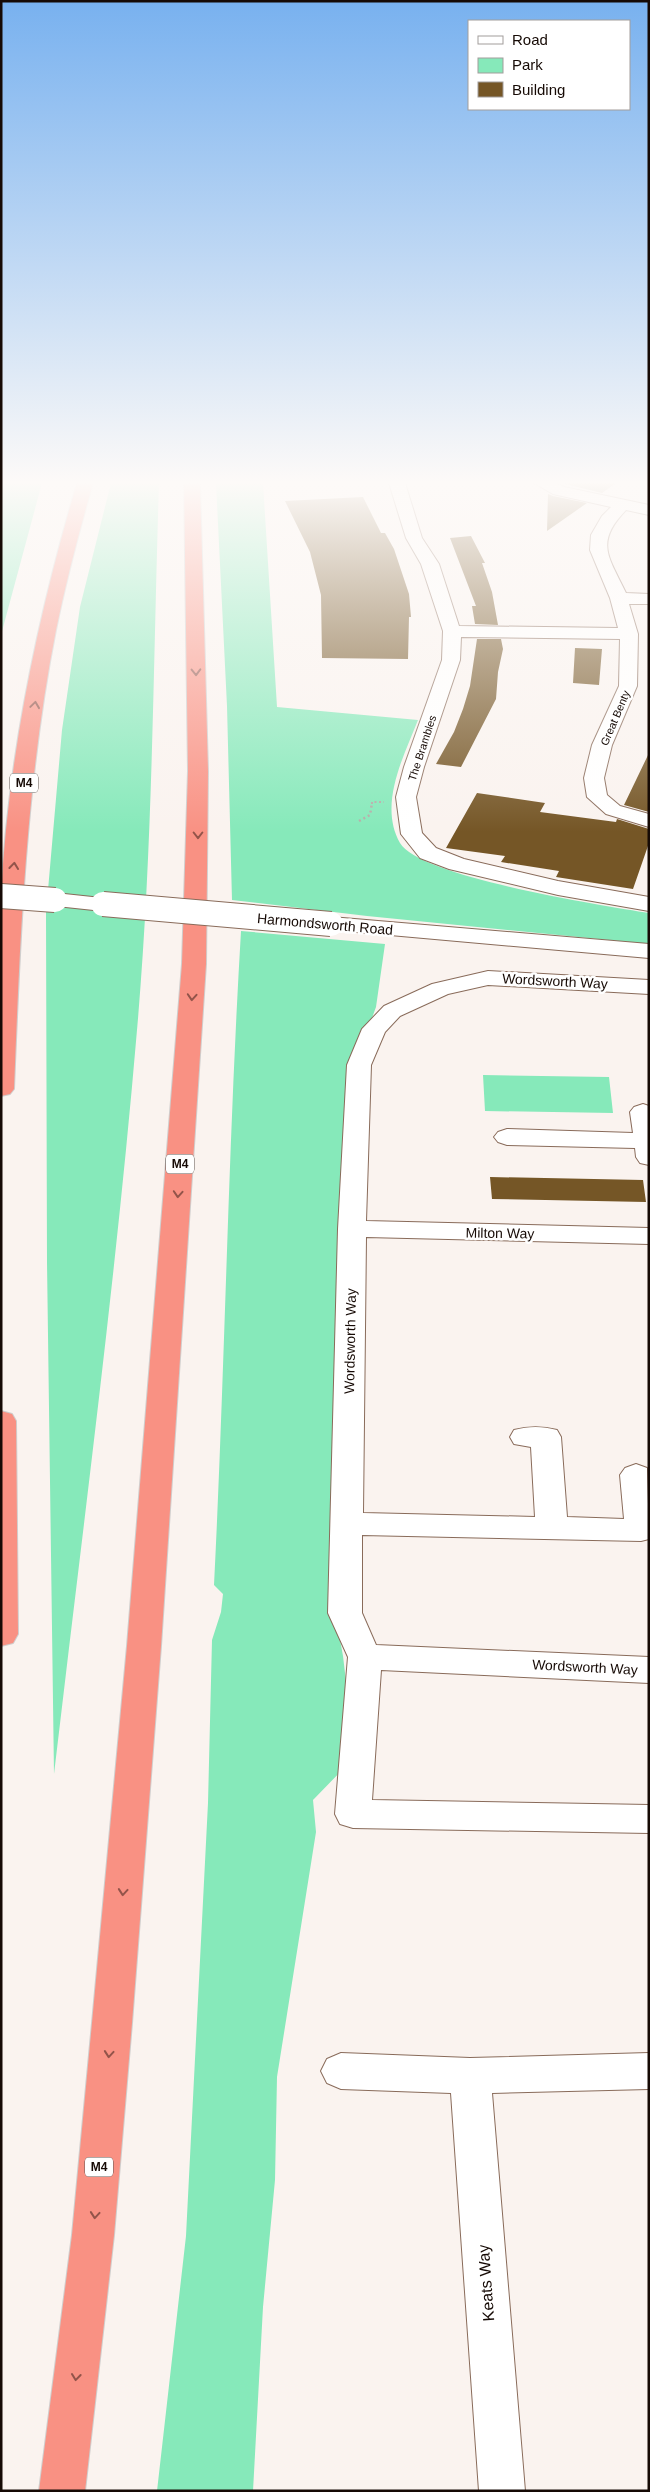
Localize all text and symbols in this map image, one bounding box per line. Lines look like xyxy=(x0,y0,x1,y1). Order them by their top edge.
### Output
legend xyxy=(468,20,630,110)
text: Road xyxy=(512,31,548,48)
text: Park xyxy=(512,56,543,73)
text: Building xyxy=(512,81,565,98)
one-way arrow xyxy=(191,668,201,676)
street label: Great Benty xyxy=(598,688,632,747)
one-way arrow xyxy=(29,700,40,708)
street label: The Brambles xyxy=(406,713,438,782)
road number: M4 xyxy=(10,774,38,792)
one-way arrow xyxy=(193,831,203,839)
one-way arrow xyxy=(8,861,19,869)
street label: Harmondsworth Road xyxy=(256,910,394,938)
street label: Wordsworth Way xyxy=(502,970,608,992)
one-way arrow xyxy=(187,993,198,1001)
road number: M4 xyxy=(166,1154,194,1174)
one-way arrow xyxy=(173,1190,184,1198)
street label: Milton Way xyxy=(466,1224,534,1242)
street label: Wordsworth Way xyxy=(341,1288,359,1394)
street label: Wordsworth Way xyxy=(532,1656,638,1678)
one-way arrow xyxy=(118,1888,129,1896)
one-way arrow xyxy=(104,2050,115,2058)
road number: M4 xyxy=(85,2158,113,2176)
one-way arrow xyxy=(90,2212,101,2220)
street label: Keats Way xyxy=(475,2244,497,2322)
one-way arrow xyxy=(71,2373,82,2381)

